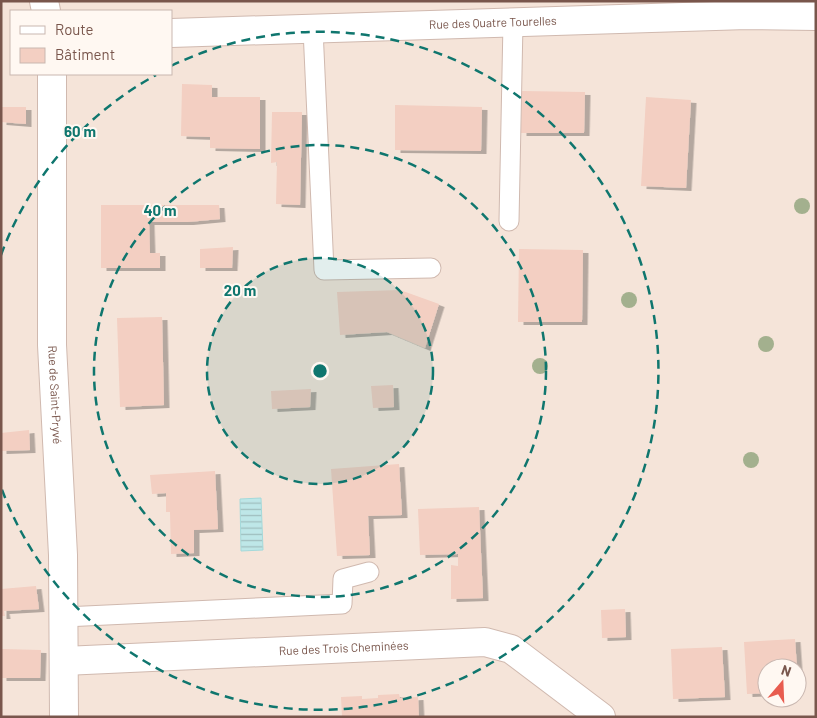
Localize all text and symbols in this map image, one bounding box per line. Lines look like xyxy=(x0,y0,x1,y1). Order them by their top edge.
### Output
legend xyxy=(10,10,172,75)
street label: Rue des Quatre Tourelles xyxy=(429,13,557,31)
text: Route xyxy=(55,20,94,38)
text: Bâtiment xyxy=(55,45,115,63)
text: 60 m xyxy=(64,122,96,140)
text: 40 m xyxy=(143,201,177,219)
text: 20 m xyxy=(224,281,256,299)
street label: Rue de Saint-Pryvé xyxy=(46,345,65,445)
centre of rings xyxy=(311,362,329,380)
street label: Rue des Trois Cheminées xyxy=(278,637,409,657)
north arrow xyxy=(757,658,807,708)
text: N xyxy=(779,661,794,680)

